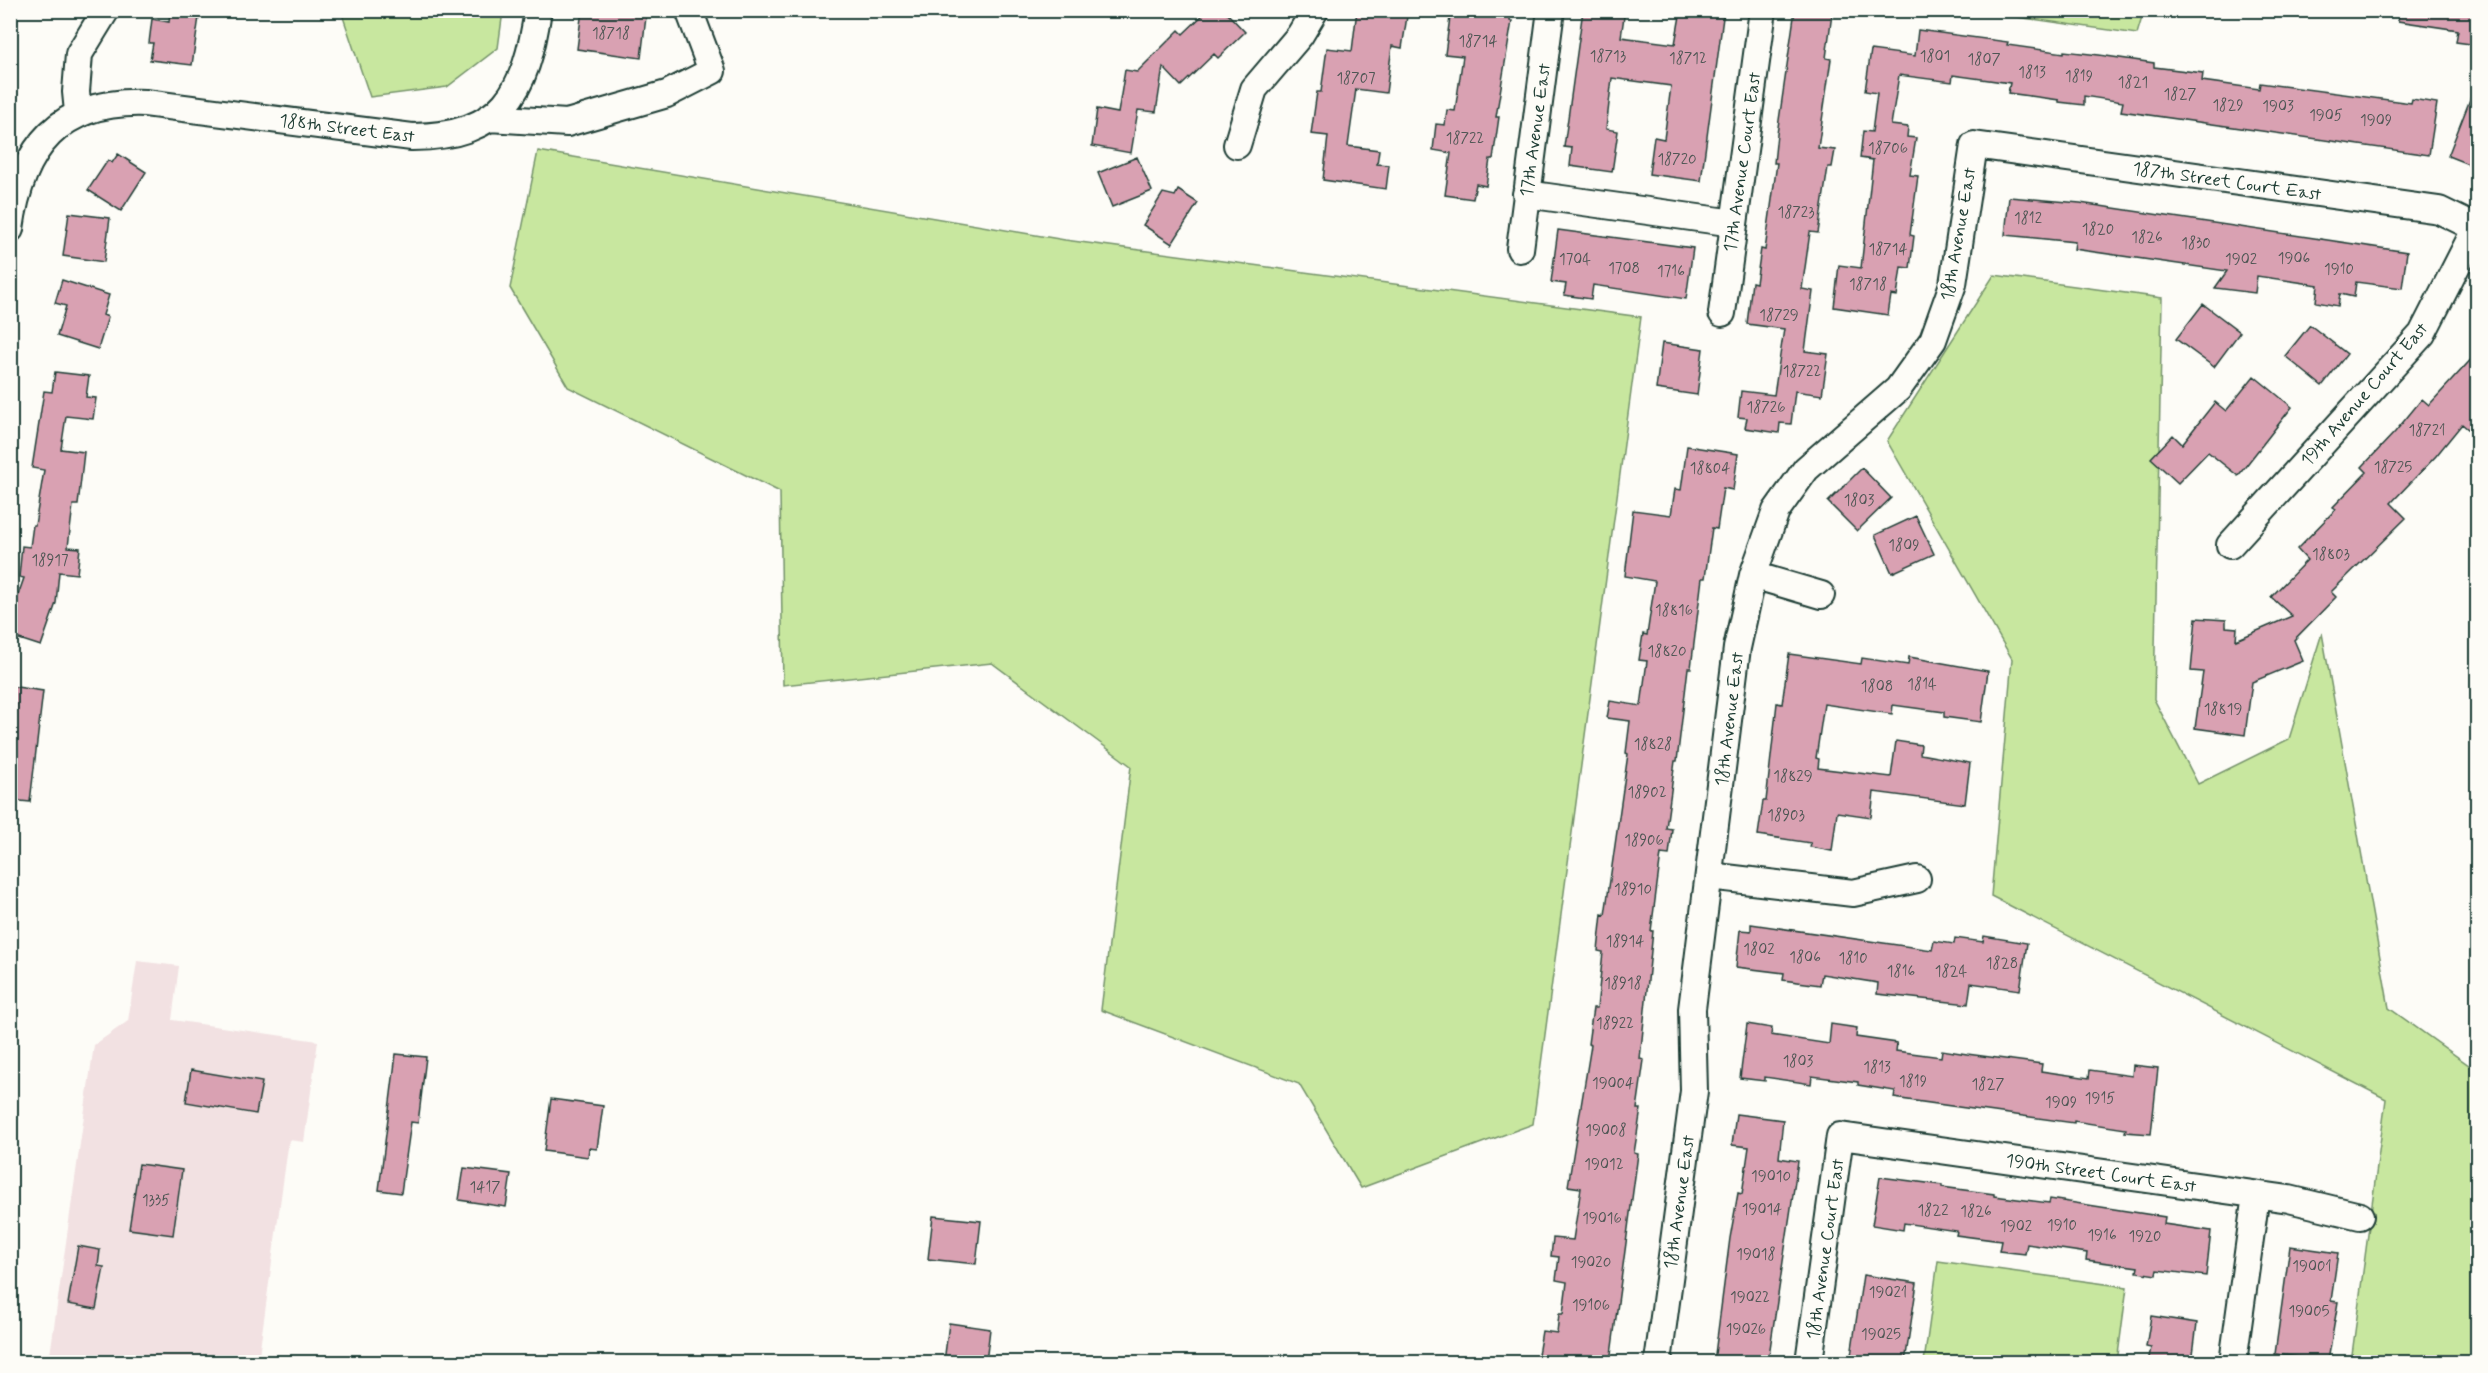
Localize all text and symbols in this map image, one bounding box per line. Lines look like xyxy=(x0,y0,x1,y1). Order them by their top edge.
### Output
house number: 18718 xyxy=(592,24,630,44)
house number: 18714 xyxy=(1458,32,1498,52)
house number: 18713 xyxy=(1590,47,1626,67)
house number: 1801 xyxy=(1920,47,1950,67)
house number: 18712 xyxy=(1669,49,1707,69)
house number: 1807 xyxy=(1967,50,2001,70)
street label: 17th Avenue East xyxy=(1515,61,1557,198)
house number: 1813 xyxy=(2018,63,2046,83)
house number: 1819 xyxy=(2065,67,2093,87)
house number: 18707 xyxy=(1336,69,1376,89)
street label: 17th Avenue Court East xyxy=(1718,70,1768,254)
house number: 1821 xyxy=(2118,73,2148,93)
house number: 1827 xyxy=(2164,85,2196,105)
house number: 1829 xyxy=(2212,96,2244,116)
house number: 1903 xyxy=(2262,97,2294,117)
house number: 1905 xyxy=(2309,106,2343,126)
street label: 188th Street East xyxy=(278,109,416,149)
house number: 1909 xyxy=(2360,111,2392,131)
house number: 18722 xyxy=(1446,129,1484,149)
house number: 18706 xyxy=(1868,139,1908,159)
house number: 18720 xyxy=(1657,150,1697,170)
street label: 187th Street Court East xyxy=(2131,157,2323,207)
street label: 18th Avenue East xyxy=(1935,165,1983,303)
house number: 18723 xyxy=(1778,203,1815,223)
house number: 1812 xyxy=(2014,209,2042,229)
house number: 1820 xyxy=(2082,220,2114,240)
house number: 1826 xyxy=(2131,228,2163,248)
house number: 1830 xyxy=(2181,234,2211,254)
house number: 18714 xyxy=(1868,240,1908,260)
house number: 1906 xyxy=(2278,249,2310,269)
house number: 1704 xyxy=(1559,250,1591,270)
house number: 1902 xyxy=(2225,250,2257,270)
house number: 1708 xyxy=(1608,259,1640,279)
house number: 1910 xyxy=(2324,260,2354,280)
house number: 1716 xyxy=(1657,262,1685,282)
house number: 18718 xyxy=(1849,275,1887,295)
house number: 18729 xyxy=(1759,306,1799,326)
street label: 19th Avenue Court East xyxy=(2296,317,2434,472)
house number: 18722 xyxy=(1783,362,1821,382)
house number: 18726 xyxy=(1747,398,1785,418)
house number: 18721 xyxy=(2408,421,2446,441)
house number: 18725 xyxy=(2374,458,2412,478)
house number: 18804 xyxy=(1690,459,1730,479)
house number: 1803 xyxy=(1844,491,1875,511)
house number: 1809 xyxy=(1888,536,1920,556)
house number: 18803 xyxy=(2312,545,2350,565)
house number: 18917 xyxy=(31,551,69,571)
house number: 18816 xyxy=(1655,601,1693,621)
house number: 18820 xyxy=(1648,642,1686,662)
street label: 18th Avenue East xyxy=(1710,650,1750,788)
house number: 1814 xyxy=(1907,675,1937,695)
house number: 1808 xyxy=(1861,677,1893,697)
house number: 18819 xyxy=(2204,700,2242,720)
house number: 18828 xyxy=(1634,735,1672,755)
house number: 18829 xyxy=(1773,767,1813,787)
house number: 18902 xyxy=(1627,783,1667,803)
house number: 18903 xyxy=(1767,806,1805,826)
house number: 18906 xyxy=(1624,831,1664,851)
house number: 18910 xyxy=(1614,880,1652,900)
house number: 18914 xyxy=(1606,932,1644,952)
house number: 1802 xyxy=(1743,940,1775,960)
house number: 1806 xyxy=(1789,948,1821,968)
house number: 1810 xyxy=(1838,949,1868,969)
house number: 1828 xyxy=(1986,954,2018,974)
house number: 1816 xyxy=(1887,962,1916,982)
house number: 1824 xyxy=(1935,962,1968,982)
house number: 18918 xyxy=(1604,974,1642,994)
house number: 18922 xyxy=(1596,1014,1634,1034)
house number: 1803 xyxy=(1783,1052,1814,1072)
house number: 1813 xyxy=(1863,1058,1891,1078)
house number: 1819 xyxy=(1899,1072,1927,1092)
house number: 19004 xyxy=(1592,1074,1634,1094)
house number: 1827 xyxy=(1972,1075,2004,1095)
house number: 1915 xyxy=(2085,1089,2115,1109)
house number: 1909 xyxy=(2045,1093,2077,1113)
house number: 19008 xyxy=(1585,1121,1627,1141)
street label: 18th Avenue East xyxy=(1659,1133,1701,1271)
street label: 190th Street Court East xyxy=(2004,1149,2198,1199)
house number: 19012 xyxy=(1584,1155,1624,1175)
street label: 18th Avenue Court East xyxy=(1801,1157,1851,1341)
house number: 19010 xyxy=(1751,1167,1791,1187)
house number: 1417 xyxy=(470,1178,500,1198)
house number: 1335 xyxy=(142,1191,170,1211)
house number: 19014 xyxy=(1742,1200,1782,1220)
house number: 1822 xyxy=(1917,1201,1949,1221)
house number: 1826 xyxy=(1960,1202,1992,1222)
house number: 19016 xyxy=(1582,1209,1622,1229)
house number: 1910 xyxy=(2047,1216,2077,1236)
house number: 1902 xyxy=(2000,1217,2032,1237)
house number: 1916 xyxy=(2087,1226,2117,1246)
house number: 1920 xyxy=(2129,1227,2161,1247)
house number: 19018 xyxy=(1736,1245,1776,1265)
house number: 19020 xyxy=(1571,1253,1611,1273)
house number: 19001 xyxy=(2292,1257,2332,1277)
house number: 19021 xyxy=(1869,1283,1907,1303)
house number: 19022 xyxy=(1730,1288,1770,1308)
house number: 19106 xyxy=(1572,1296,1610,1316)
house number: 19005 xyxy=(2288,1302,2330,1322)
house number: 19026 xyxy=(1726,1320,1766,1340)
house number: 19025 xyxy=(1861,1325,1901,1345)

